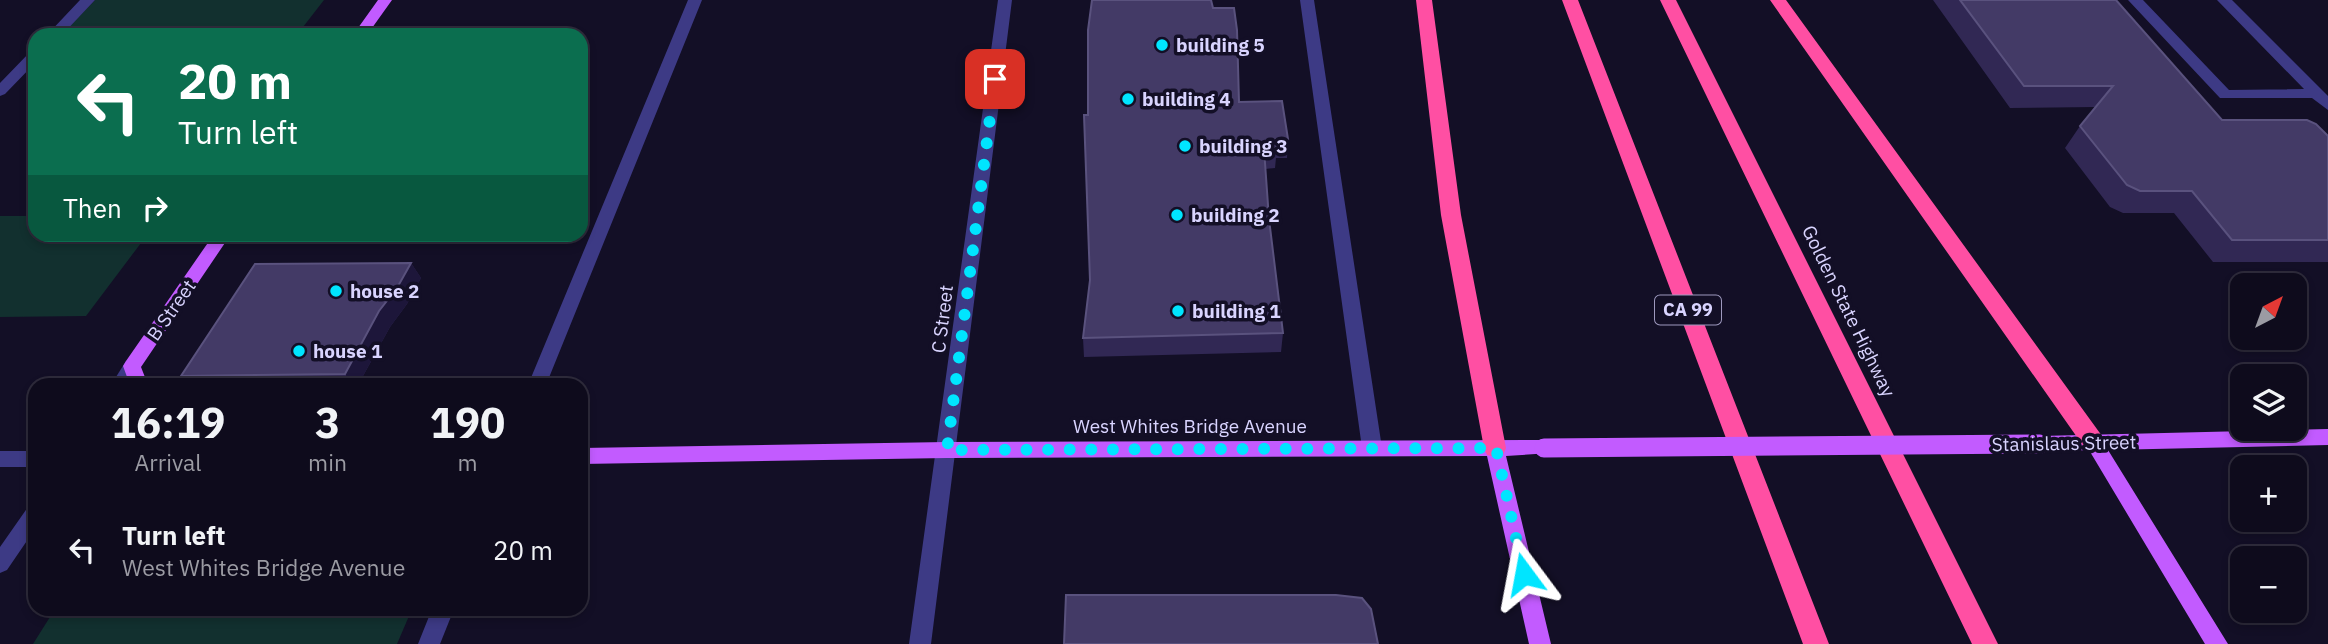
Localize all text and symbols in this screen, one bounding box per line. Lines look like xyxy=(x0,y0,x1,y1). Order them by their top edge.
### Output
place label: building 5 xyxy=(1176,33,1265,57)
marker: building 5 xyxy=(1154,37,1170,53)
text: 20 m xyxy=(178,49,292,112)
pin xyxy=(965,49,1025,109)
icon: left xyxy=(63,56,154,147)
icon: arrive xyxy=(976,60,1014,98)
place label: building 4 xyxy=(1142,87,1231,111)
marker: building 4 xyxy=(1120,91,1136,107)
text: Turn left xyxy=(178,111,298,153)
place label: building 3 xyxy=(1199,134,1288,158)
marker: building 3 xyxy=(1177,138,1193,154)
icon: right xyxy=(136,189,174,227)
text: Then xyxy=(63,191,122,225)
place label: building 2 xyxy=(1191,203,1280,227)
marker: building 2 xyxy=(1169,207,1185,223)
street label: Golden State Highway xyxy=(1797,221,1901,401)
north arrow xyxy=(2230,273,2306,350)
map controls xyxy=(2230,273,2307,623)
street label: B Street xyxy=(141,275,201,345)
place label: house 2 xyxy=(350,279,420,303)
marker: house 2 xyxy=(328,283,344,299)
street label: C Street xyxy=(926,284,958,354)
road number: CA 99 xyxy=(1655,296,1721,324)
place label: building 1 xyxy=(1192,299,1281,323)
marker: building 1 xyxy=(1170,303,1186,319)
place label: house 1 xyxy=(313,339,383,363)
marker: house 1 xyxy=(291,343,307,359)
button: layers xyxy=(2230,364,2307,441)
text: 16:19 xyxy=(111,395,225,450)
text: 3 xyxy=(315,395,340,450)
text: 190 xyxy=(430,395,505,450)
street label: West Whites Bridge Avenue xyxy=(1073,414,1307,438)
street label: Stanislaus Street xyxy=(1991,430,2137,456)
text: Arrival xyxy=(135,447,202,477)
text: min xyxy=(308,447,347,477)
text: m xyxy=(457,447,478,477)
button: + xyxy=(2230,455,2307,532)
text: Turn left xyxy=(122,518,225,552)
icon: left xyxy=(63,531,101,569)
text: 20 m xyxy=(493,533,553,567)
position arrow xyxy=(1487,537,1561,611)
button: − xyxy=(2230,546,2307,623)
text: West Whites Bridge Avenue xyxy=(122,552,405,582)

